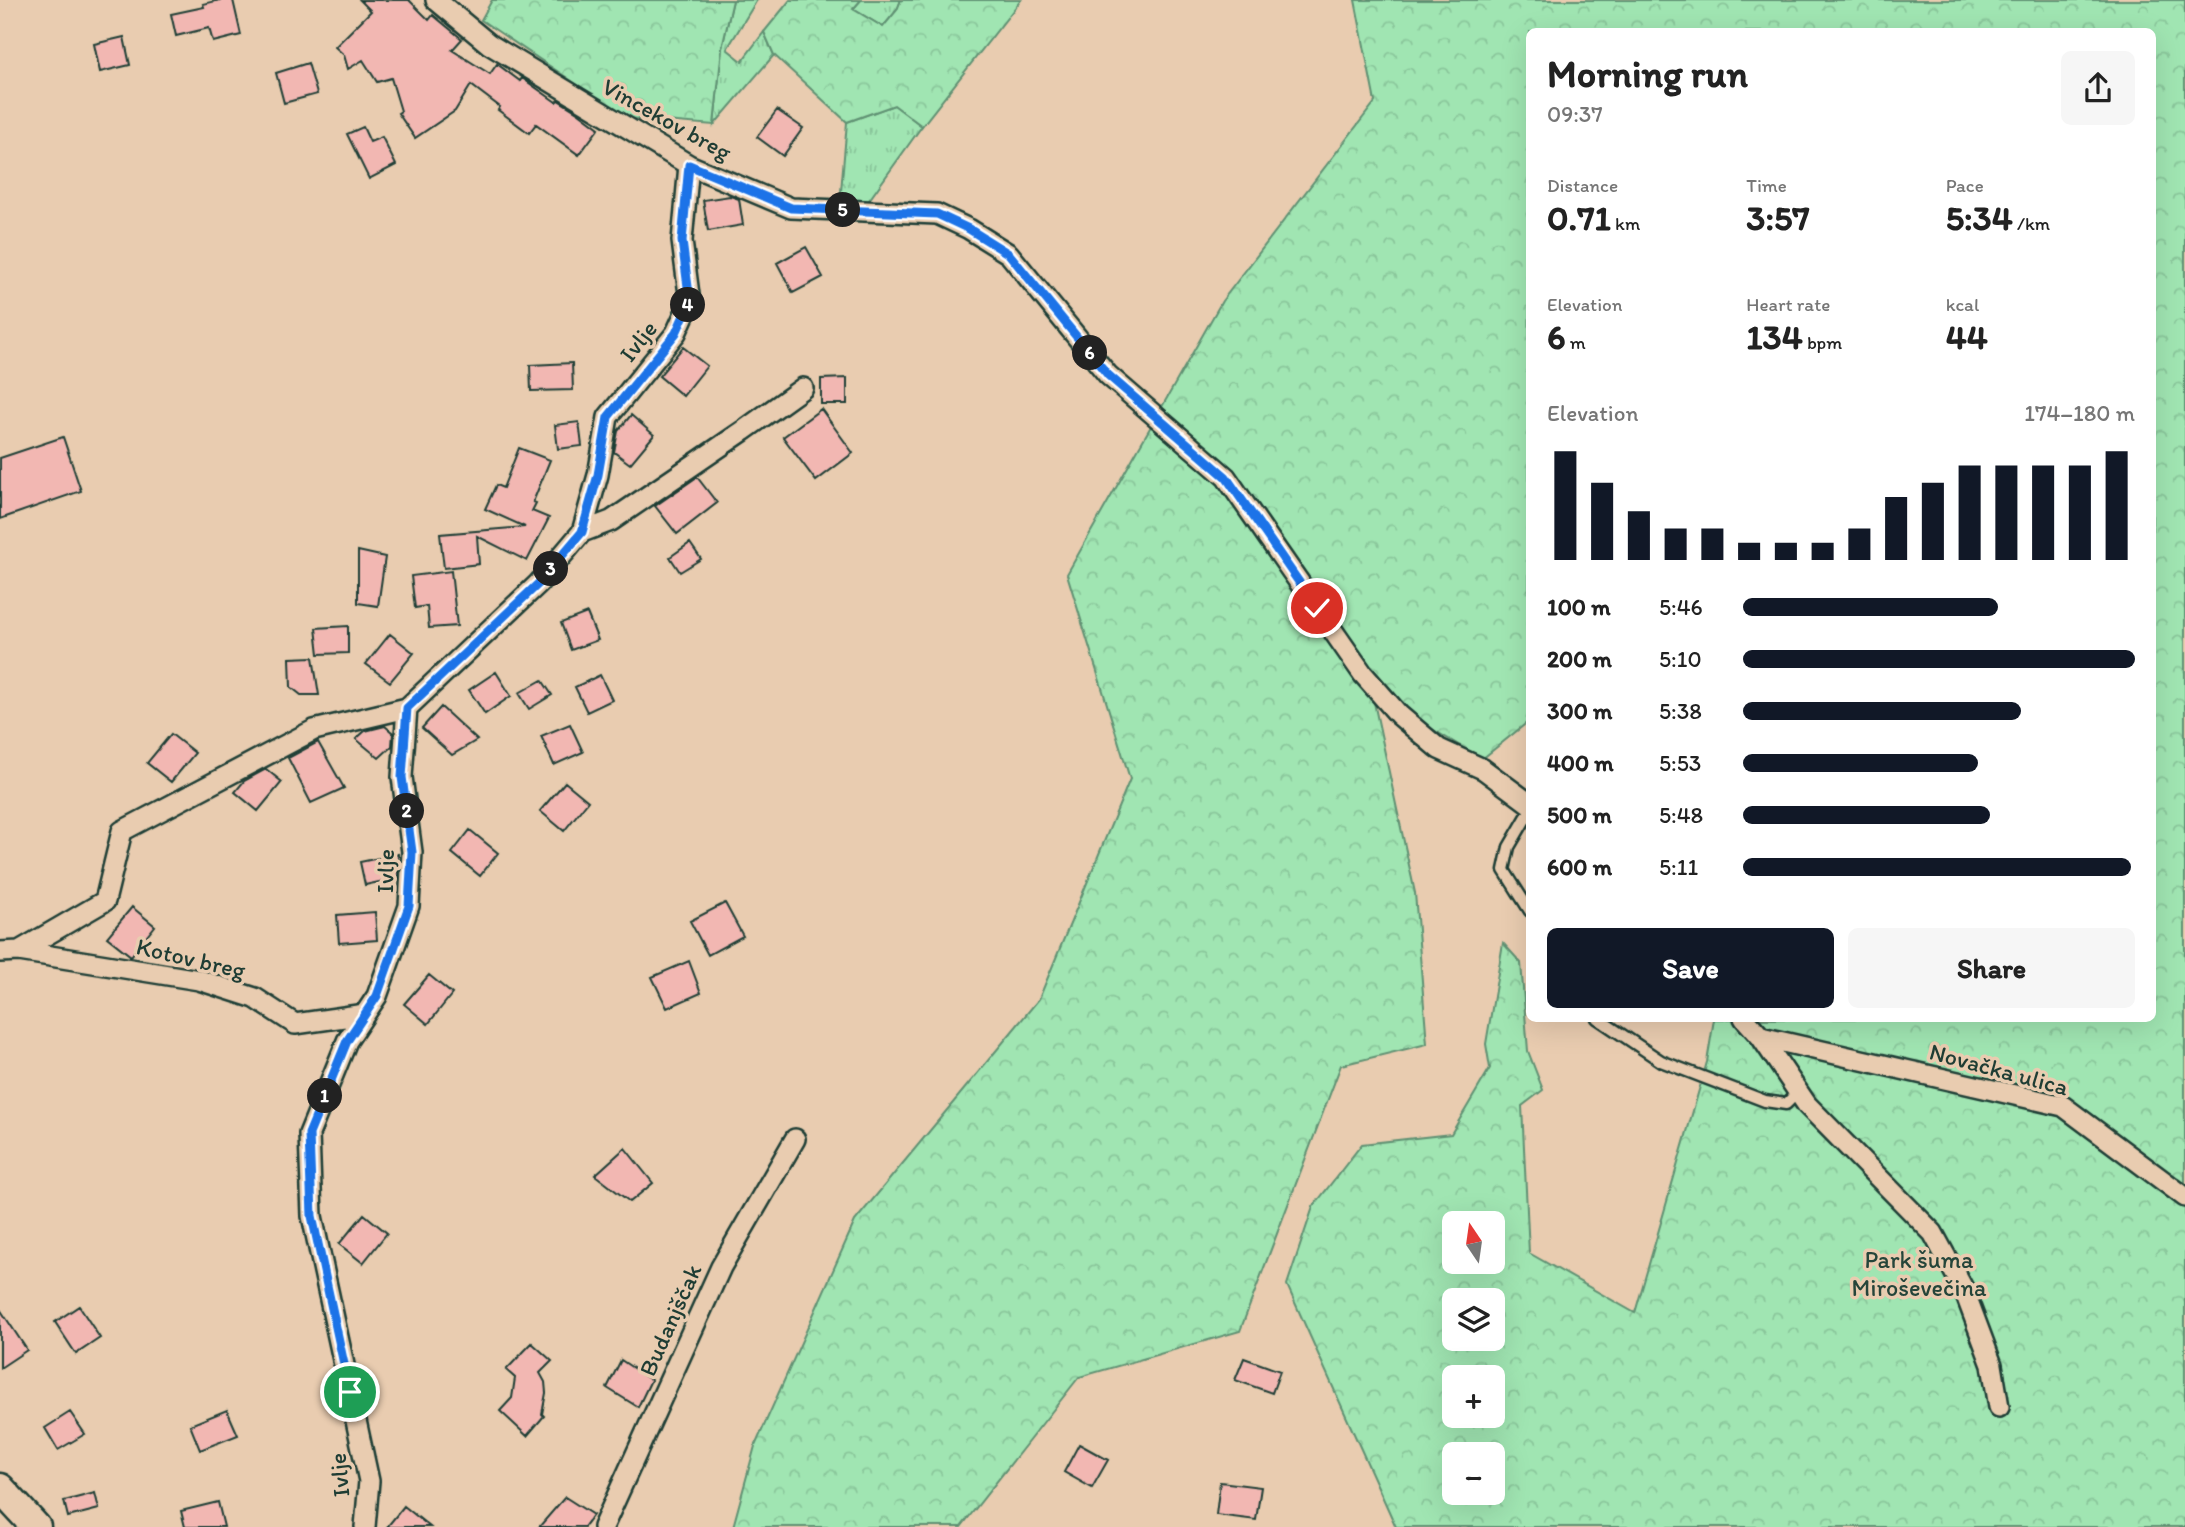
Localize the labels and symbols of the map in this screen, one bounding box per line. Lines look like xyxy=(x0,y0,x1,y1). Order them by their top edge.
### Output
street label: Vincekov breg xyxy=(597,72,737,167)
pin: 5 xyxy=(826,192,860,228)
pin: 4 xyxy=(670,288,706,322)
street label: Ivlje xyxy=(613,315,663,367)
pin: 6 xyxy=(1072,336,1108,370)
pin: 3 xyxy=(534,552,568,586)
pin xyxy=(1287,578,1347,638)
pin: 2 xyxy=(390,794,424,828)
street label: Ivlje xyxy=(370,849,400,893)
street label: Kotov breg xyxy=(134,931,249,985)
street label: Novačka ulica xyxy=(1926,1037,2072,1102)
pin: 1 xyxy=(308,1078,342,1114)
north arrow xyxy=(1442,1211,1505,1274)
park label: Park šuma Miroševečina xyxy=(1852,1245,1987,1302)
street label: Budanjščak xyxy=(632,1259,708,1380)
pin xyxy=(320,1362,380,1422)
street label: Ivlje xyxy=(323,1452,355,1498)

